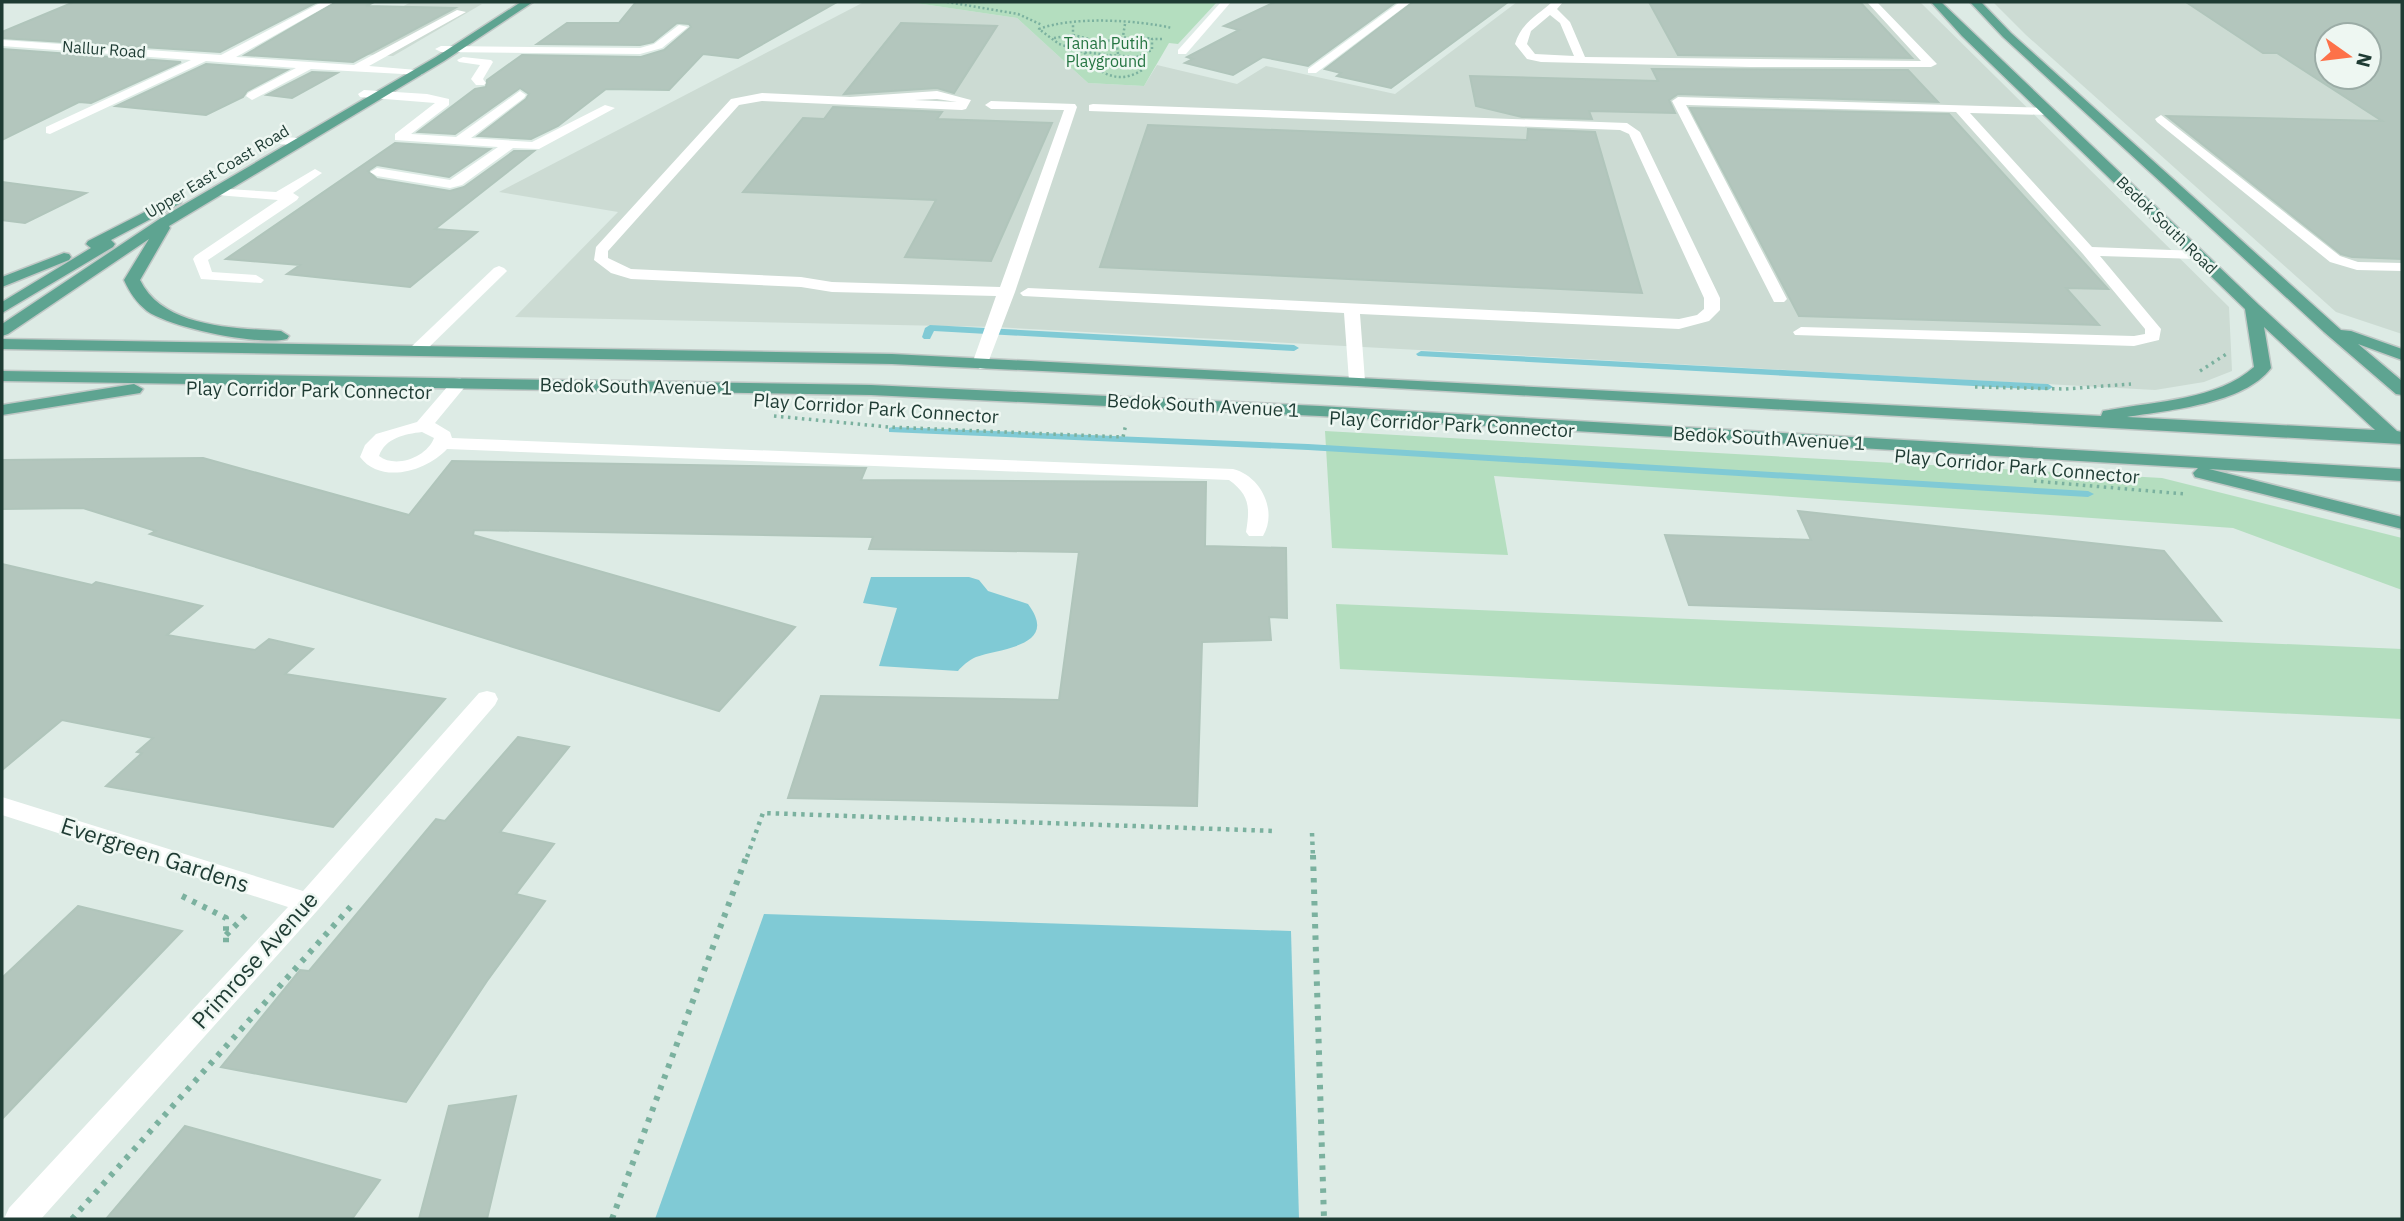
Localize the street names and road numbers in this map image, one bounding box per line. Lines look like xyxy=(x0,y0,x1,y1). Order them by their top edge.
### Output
street label: Nallur Road xyxy=(61,36,147,62)
street label: Upper East Coast Road xyxy=(142,120,292,222)
street label: Bedok South Road xyxy=(2112,172,2222,278)
street label: Bedok South Avenue 1 xyxy=(539,372,733,400)
street label: Play Corridor Park Connector xyxy=(186,376,432,404)
street label: Play Corridor Park Connector xyxy=(752,387,1000,429)
street label: Bedok South Avenue 1 xyxy=(1106,388,1300,422)
street label: Play Corridor Park Connector xyxy=(1328,406,1576,442)
street label: Bedok South Avenue 1 xyxy=(1672,421,1866,455)
street label: Play Corridor Park Connector xyxy=(1893,443,2141,489)
street label: Evergreen Gardens xyxy=(57,809,253,899)
street label: Primrose Avenue xyxy=(184,884,324,1034)

